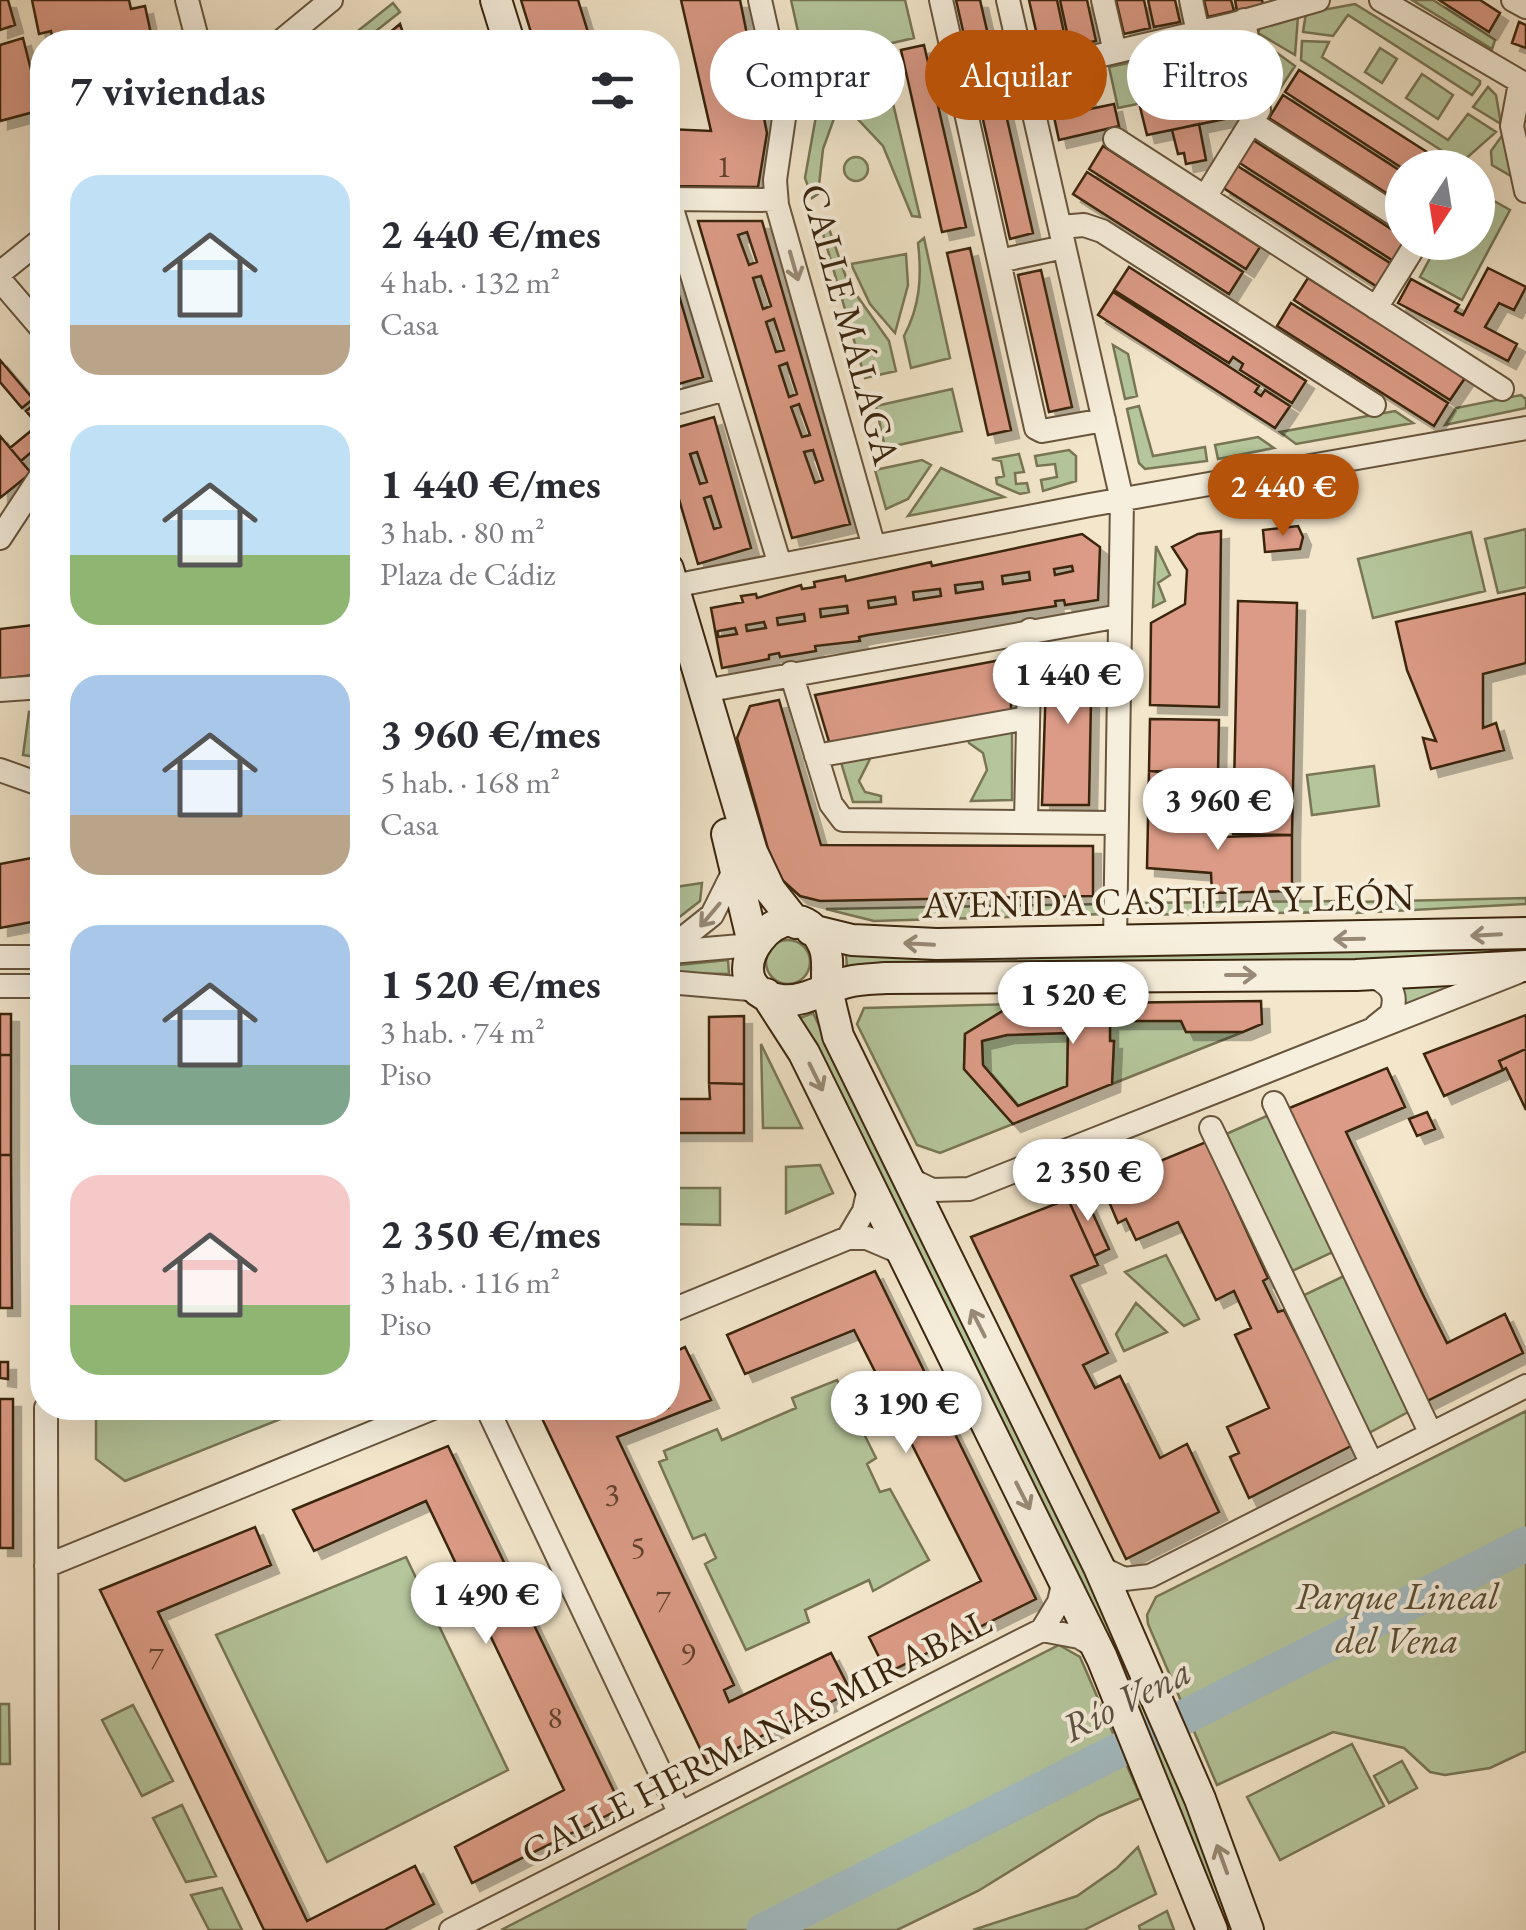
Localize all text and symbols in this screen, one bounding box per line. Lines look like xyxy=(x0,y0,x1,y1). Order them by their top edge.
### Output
chip: Comprar xyxy=(710,30,905,120)
chip: Alquilar xyxy=(925,30,1107,120)
chip: Filtros xyxy=(1127,30,1283,120)
text: 7 viviendas xyxy=(70,63,266,118)
icon: filters xyxy=(585,63,640,118)
house number: 1 xyxy=(716,145,732,187)
north arrow xyxy=(1385,150,1495,260)
map controls xyxy=(1385,150,1495,260)
street label: CALLE MÁLAGA xyxy=(790,178,912,470)
text: 2 440 €/mes xyxy=(380,206,601,261)
icon: home xyxy=(150,215,270,335)
one-way arrow xyxy=(785,250,804,282)
text: 4 hab. · 132 m² xyxy=(380,261,560,303)
text: Casa xyxy=(380,303,439,345)
pin: 2 440 € xyxy=(1191,454,1375,539)
text: 1 440 €/mes xyxy=(380,456,601,511)
icon: home xyxy=(150,465,270,585)
text: 2 440 € xyxy=(1230,465,1336,507)
text: 3 hab. · 80 m² xyxy=(380,511,545,553)
text: Plaza de Cádiz xyxy=(380,553,555,595)
pin: 1 440 € xyxy=(976,642,1160,727)
text: 1 440 € xyxy=(1015,653,1121,695)
text: 3 960 €/mes xyxy=(380,706,601,761)
icon: home xyxy=(150,715,270,835)
text: 5 hab. · 168 m² xyxy=(380,761,560,803)
pin: 3 960 € xyxy=(1126,768,1310,853)
text: 3 960 € xyxy=(1165,779,1271,821)
text: Casa xyxy=(380,803,439,845)
street label: AVENIDA CASTILLA Y LEÓN xyxy=(920,871,1415,929)
one-way arrow xyxy=(699,902,721,928)
one-way arrow xyxy=(1470,926,1503,945)
one-way arrow xyxy=(1333,930,1366,948)
one-way arrow xyxy=(903,934,935,953)
text: 1 520 €/mes xyxy=(380,956,601,1011)
pin: 1 520 € xyxy=(981,962,1165,1047)
icon: home xyxy=(150,965,270,1085)
one-way arrow xyxy=(1224,966,1256,984)
text: 1 520 € xyxy=(1020,973,1126,1015)
text: 3 hab. · 74 m² xyxy=(380,1011,545,1053)
text: Piso xyxy=(380,1053,432,1095)
one-way arrow xyxy=(807,1061,826,1091)
pin: 2 350 € xyxy=(996,1139,1180,1224)
text: 2 350 € xyxy=(1035,1150,1141,1192)
text: 2 350 €/mes xyxy=(380,1206,601,1261)
icon: home xyxy=(150,1215,270,1335)
text: 3 hab. · 116 m² xyxy=(380,1261,560,1303)
text: Piso xyxy=(380,1303,432,1345)
one-way arrow xyxy=(967,1309,986,1339)
pin: 3 190 € xyxy=(814,1371,998,1456)
text: 3 190 € xyxy=(853,1382,959,1424)
house number: 3 xyxy=(604,1473,620,1515)
one-way arrow xyxy=(1014,1480,1033,1510)
house number: 5 xyxy=(630,1526,646,1568)
pin: 1 490 € xyxy=(394,1562,578,1647)
park label: Parque Lineal del Vena xyxy=(1295,1571,1500,1664)
text: 1 490 € xyxy=(433,1573,539,1615)
house number: 7 xyxy=(655,1579,671,1621)
street label: CALLE HERMANAS MIRABAL xyxy=(513,1596,999,1876)
house number: 9 xyxy=(680,1632,696,1674)
house number: 7 xyxy=(148,1636,164,1678)
water label: Río Vena xyxy=(1052,1644,1200,1754)
house number: 8 xyxy=(547,1696,563,1738)
one-way arrow xyxy=(1212,1844,1230,1875)

